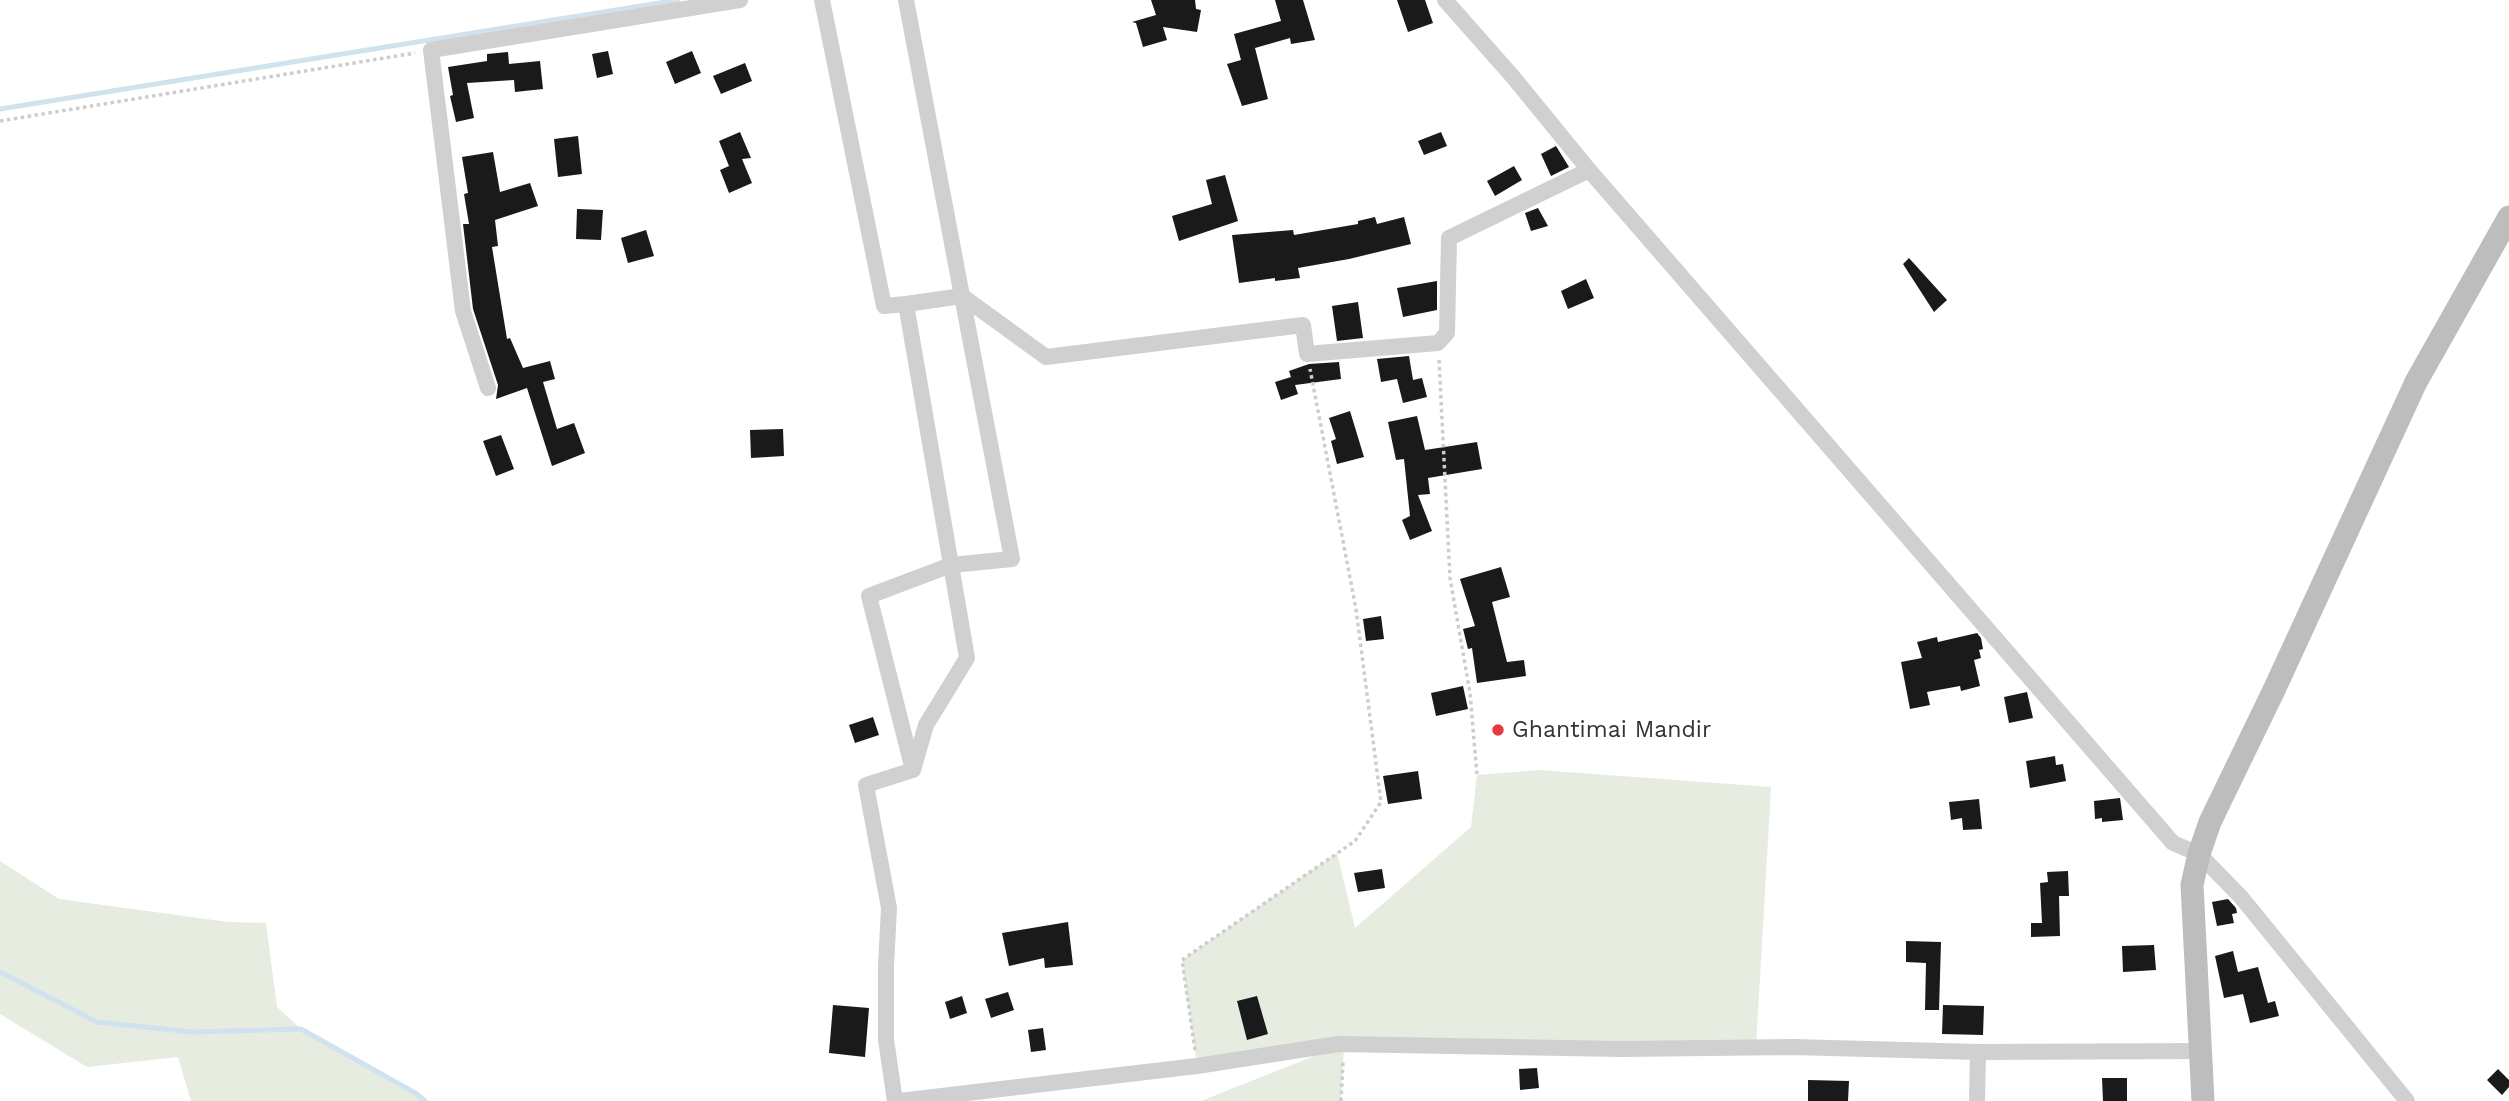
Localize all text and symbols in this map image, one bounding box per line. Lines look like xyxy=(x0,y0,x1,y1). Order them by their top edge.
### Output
place label: Ghantimai Mandir xyxy=(1512,716,1711,744)
marker: Ghantimai Mandir xyxy=(1490,722,1506,738)

